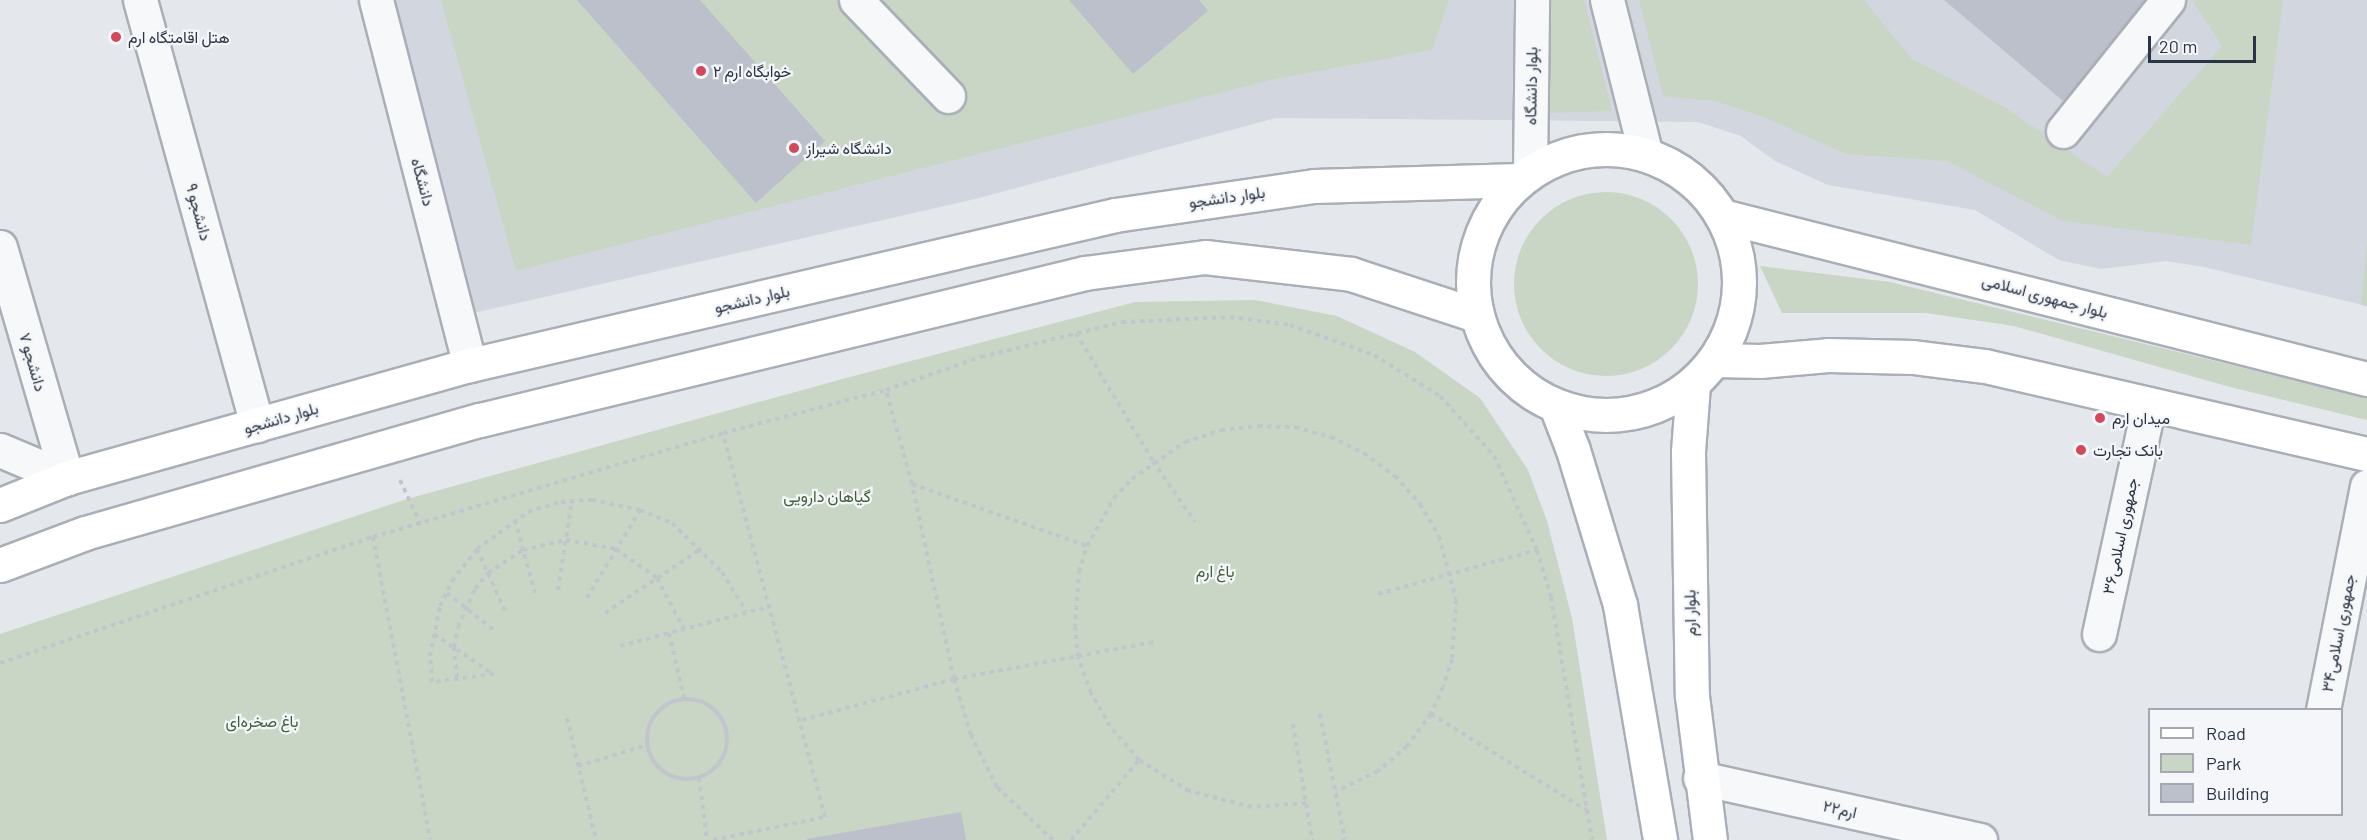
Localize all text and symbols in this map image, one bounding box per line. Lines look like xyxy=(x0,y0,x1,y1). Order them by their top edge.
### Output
scale bar xyxy=(2151,24,2259,62)
place label: هتل اقامتگاه ارم xyxy=(128,27,229,47)
marker: هتل اقامتگاه ارم xyxy=(109,30,123,44)
text: 20 m xyxy=(2159,35,2197,57)
street label: بلوار دانشگاه xyxy=(1521,47,1541,125)
place label: خوابگاه ارم ۲ xyxy=(713,61,791,81)
marker: خوابگاه ارم ۲ xyxy=(694,64,708,78)
place label: دانشگاه شیراز xyxy=(806,138,892,158)
marker: دانشگاه شیراز xyxy=(787,141,801,155)
street label: دانشگاه xyxy=(407,156,439,208)
street label: ۹ دانشجو xyxy=(182,181,216,243)
street label: بلوار دانشجو xyxy=(1188,182,1266,212)
street label: بلوار جمهوری اسلامی xyxy=(1980,270,2110,322)
street label: بلوار دانشجو xyxy=(712,281,792,317)
street label: ۷ دانشجو xyxy=(15,330,51,394)
street label: بلوار دانشجو xyxy=(241,398,321,438)
place label: میدان ارم xyxy=(2112,408,2170,428)
marker: میدان ارم xyxy=(2093,411,2107,425)
place label: بانک تجارت xyxy=(2093,440,2163,460)
marker: بانک تجارت xyxy=(2074,443,2088,457)
street label: جمهوری اسلامی۳۶ xyxy=(2098,476,2142,596)
park label: گیاهان دارویی xyxy=(783,486,871,506)
park label: باغ ارم xyxy=(1196,561,1234,581)
street label: جمهوری اسلامی۳۴ xyxy=(2317,572,2359,694)
street label: بلوار ارم xyxy=(1680,589,1700,637)
legend xyxy=(2148,708,2343,816)
park label: باغ صخره‌ای xyxy=(226,711,298,731)
text: Road xyxy=(2206,722,2246,744)
text: Park xyxy=(2206,752,2241,774)
text: Building xyxy=(2206,782,2269,804)
street label: ارم۲۲ xyxy=(1821,796,1859,822)

